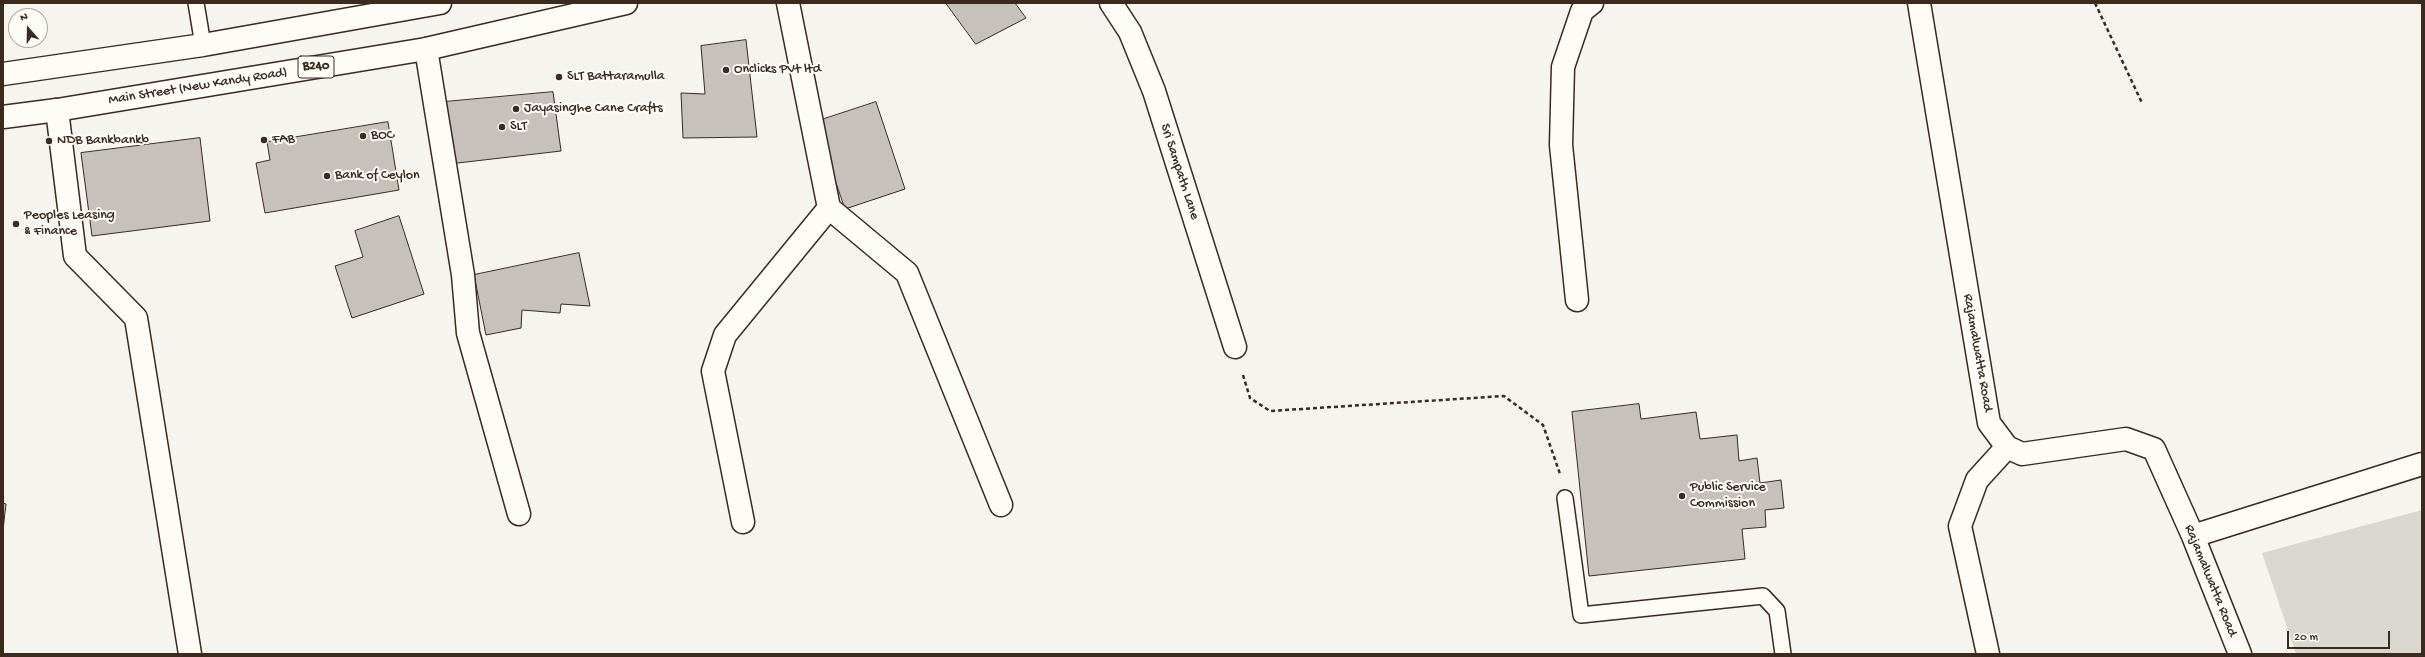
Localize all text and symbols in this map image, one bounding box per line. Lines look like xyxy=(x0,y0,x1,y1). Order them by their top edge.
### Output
north arrow xyxy=(8,8,48,48)
text: N xyxy=(19,11,30,25)
road number: B240 xyxy=(298,56,334,78)
place label: Onclicks PVt ltd xyxy=(734,62,821,78)
street label: Main Street (New Kandy Road) xyxy=(107,65,289,109)
marker: Onclicks PVt ltd xyxy=(721,65,731,75)
place label: SLT Battaramulla xyxy=(567,69,665,85)
marker: SLT Battaramulla xyxy=(554,72,564,82)
place label: Jayasinghe Cane Crafts xyxy=(524,101,663,117)
marker: Jayasinghe Cane Crafts xyxy=(511,104,521,114)
place label: SLT xyxy=(510,119,527,135)
marker: SLT xyxy=(497,122,507,132)
street label: Sri Sampath Lane xyxy=(1156,122,1202,222)
place label: BOC xyxy=(371,128,394,144)
marker: BOC xyxy=(358,131,368,141)
place label: FAB xyxy=(272,132,295,148)
place label: NDB Bankbankb xyxy=(57,133,149,149)
marker: FAB xyxy=(259,135,269,145)
marker: NDB Bankbankb xyxy=(44,136,54,146)
place label: Bank of Ceylon xyxy=(335,168,420,184)
marker: Bank of Ceylon xyxy=(322,171,332,181)
place label: Peoples Leasing & Finance xyxy=(24,208,115,240)
marker: Peoples Leasing & Finance xyxy=(11,219,21,229)
street label: Rajamalwatta Road xyxy=(1958,293,1996,413)
place label: Public Service Commission xyxy=(1690,480,1766,512)
marker: Public Service Commission xyxy=(1677,491,1687,501)
street label: Rajamalwatta Road xyxy=(2180,522,2240,640)
scale bar xyxy=(2289,623,2392,649)
text: 20 m xyxy=(2294,631,2318,645)

